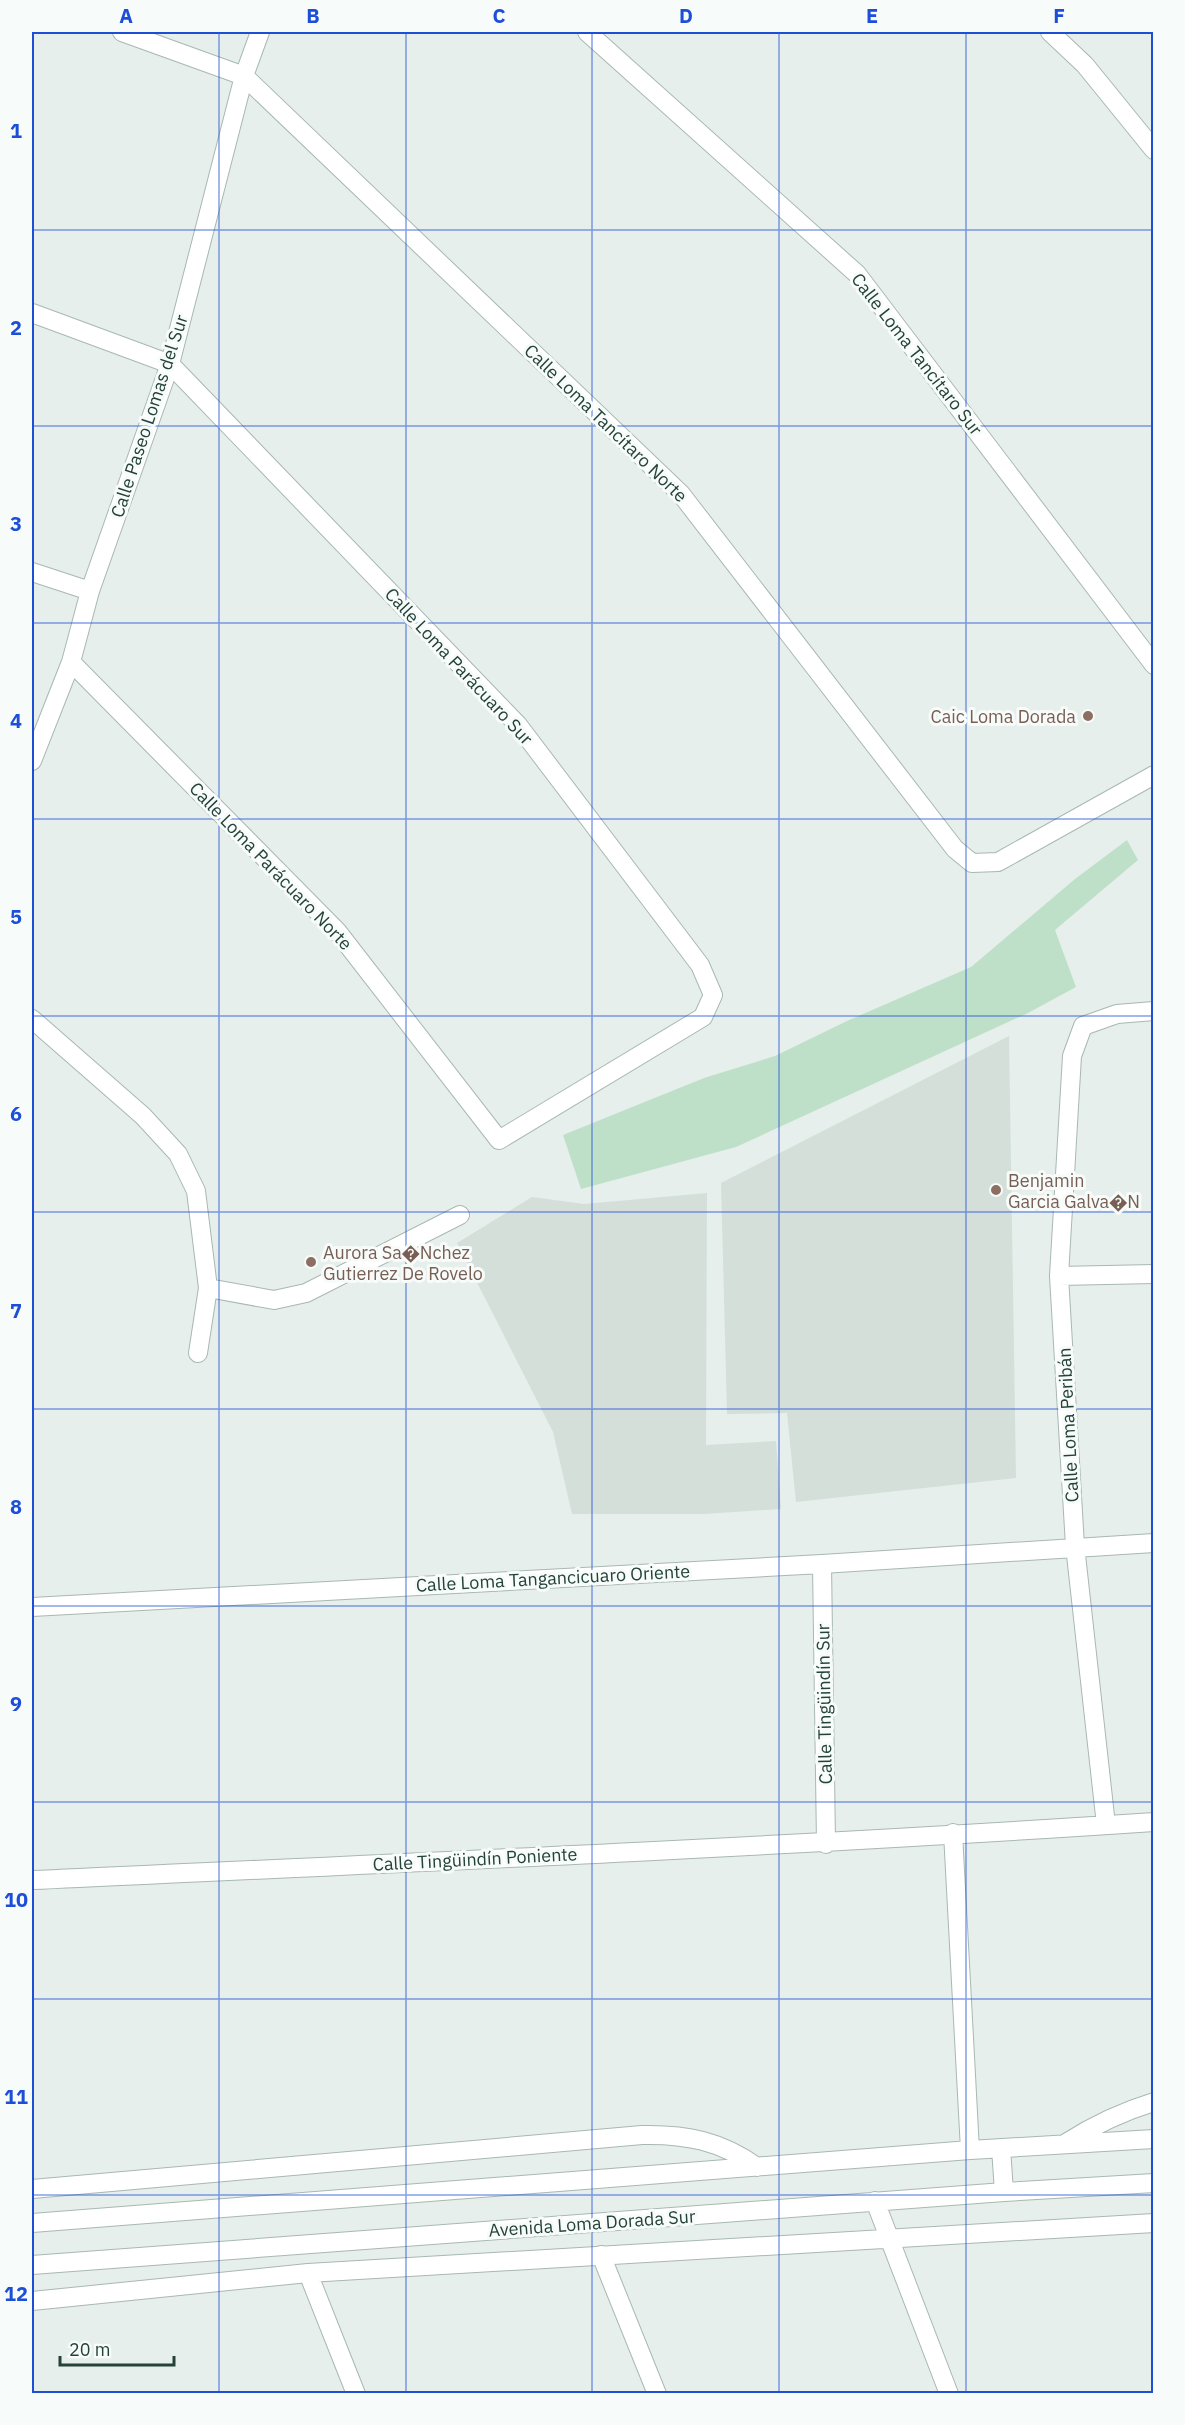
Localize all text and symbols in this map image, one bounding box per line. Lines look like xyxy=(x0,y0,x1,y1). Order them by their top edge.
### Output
text: A xyxy=(119,2,133,29)
text: B xyxy=(306,2,320,29)
text: C xyxy=(492,2,506,29)
text: D xyxy=(679,2,693,29)
text: E xyxy=(866,2,878,29)
text: F xyxy=(1053,2,1065,29)
text: 1 xyxy=(10,117,22,144)
street label: Calle Loma Tancítaro Sur xyxy=(846,268,988,440)
street label: Calle Paseo Lomas del Sur xyxy=(105,311,193,520)
text: 2 xyxy=(10,314,22,341)
street label: Calle Loma Tancítaro Norte xyxy=(520,339,692,507)
text: 3 xyxy=(10,510,22,537)
street label: Calle Loma Parácuaro Sur xyxy=(380,583,538,750)
place label: Caic Loma Dorada xyxy=(931,705,1076,728)
text: 4 xyxy=(10,707,22,734)
marker: Caic Loma Dorada xyxy=(1081,709,1095,723)
street label: Calle Loma Parácuaro Norte xyxy=(185,777,357,955)
text: 5 xyxy=(10,903,22,930)
text: 6 xyxy=(10,1100,22,1127)
place label: Benjamin Garcia Galva�N xyxy=(1008,1169,1140,1213)
marker: Benjamin Garcia Galva�N xyxy=(989,1183,1003,1197)
place label: Aurora Sa�Nchez Gutierrez De Rovelo xyxy=(323,1241,483,1285)
marker: Aurora Sa�Nchez Gutierrez De Rovelo xyxy=(304,1255,318,1269)
text: 7 xyxy=(10,1297,22,1324)
street label: Calle Loma Peribán xyxy=(1052,1347,1084,1503)
text: 8 xyxy=(10,1493,22,1520)
street label: Calle Loma Tangancicuaro Oriente xyxy=(415,1559,691,1597)
street label: Calle Tingüindín Sur xyxy=(811,1623,837,1785)
text: 9 xyxy=(10,1690,22,1717)
street label: Calle Tingüindín Poniente xyxy=(372,1842,578,1876)
text: 10 xyxy=(4,1886,28,1913)
text: 11 xyxy=(4,2083,28,2110)
street label: Avenida Loma Dorada Sur xyxy=(488,2204,697,2242)
text: 12 xyxy=(4,2280,28,2307)
scale bar xyxy=(60,2329,174,2367)
text: 20 m xyxy=(69,2338,111,2361)

